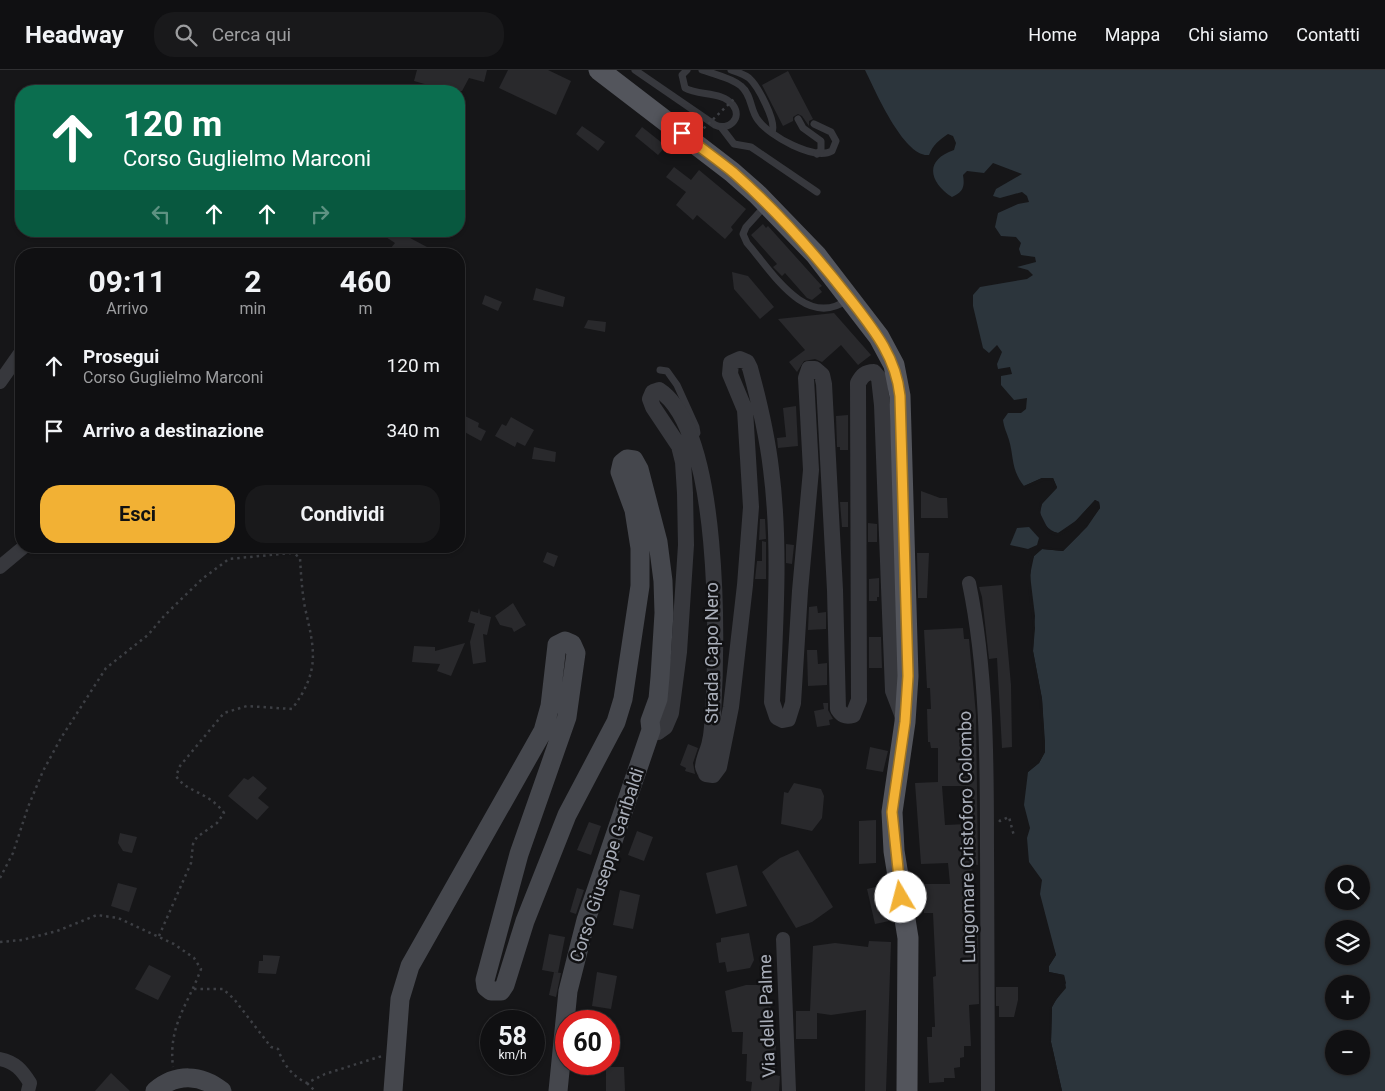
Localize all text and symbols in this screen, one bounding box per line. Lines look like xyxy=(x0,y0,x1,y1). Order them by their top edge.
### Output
search box xyxy=(154,12,504,57)
text: Headway xyxy=(25,21,124,49)
icon: search xyxy=(172,21,200,49)
text: Cerca qui xyxy=(212,23,291,46)
text: Home xyxy=(1028,24,1077,45)
text: Mappa xyxy=(1105,24,1160,45)
text: Chi siamo xyxy=(1188,24,1268,45)
text: Contatti xyxy=(1296,24,1360,45)
text: 120 m xyxy=(123,104,222,145)
icon: ahead xyxy=(40,105,105,170)
pin xyxy=(661,112,703,154)
icon: arrive xyxy=(668,119,696,147)
text: Corso Guglielmo Marconi xyxy=(123,146,371,171)
icon: left xyxy=(147,200,175,228)
icon: ahead xyxy=(200,200,228,228)
icon: ahead xyxy=(253,200,281,228)
icon: right xyxy=(306,200,334,228)
text: 09:11 xyxy=(89,264,166,299)
text: 2 xyxy=(244,264,261,299)
text: 460 xyxy=(340,264,391,299)
text: Arrivo xyxy=(106,299,148,318)
text: min xyxy=(239,299,266,318)
text: m xyxy=(359,299,373,318)
text: Prosegui xyxy=(83,345,159,368)
icon: ahead xyxy=(40,352,68,380)
text: 120 m xyxy=(387,354,440,377)
text: Corso Guglielmo Marconi xyxy=(83,368,263,387)
icon: arrive xyxy=(40,417,68,445)
text: Arrivo a destinazione xyxy=(83,419,264,442)
text: 340 m xyxy=(387,419,440,442)
button: Esci xyxy=(40,485,235,543)
button: Condividi xyxy=(245,485,440,543)
street label: Strada Capo Nero xyxy=(701,582,722,724)
street label: Lungomare Cristoforo Colombo xyxy=(954,711,979,963)
street label: Corso Giuseppe Garibaldi xyxy=(565,765,648,965)
map controls xyxy=(1325,865,1370,1075)
button: search xyxy=(1325,865,1370,910)
position arrow xyxy=(874,870,926,922)
button: layers xyxy=(1325,920,1370,965)
street label: Via delle Palme xyxy=(754,954,779,1078)
button: + xyxy=(1325,975,1370,1020)
speed limit sign: 60 xyxy=(555,1010,620,1075)
text: 58 xyxy=(498,1022,527,1051)
button: − xyxy=(1325,1030,1370,1075)
text: km/h xyxy=(498,1048,527,1062)

